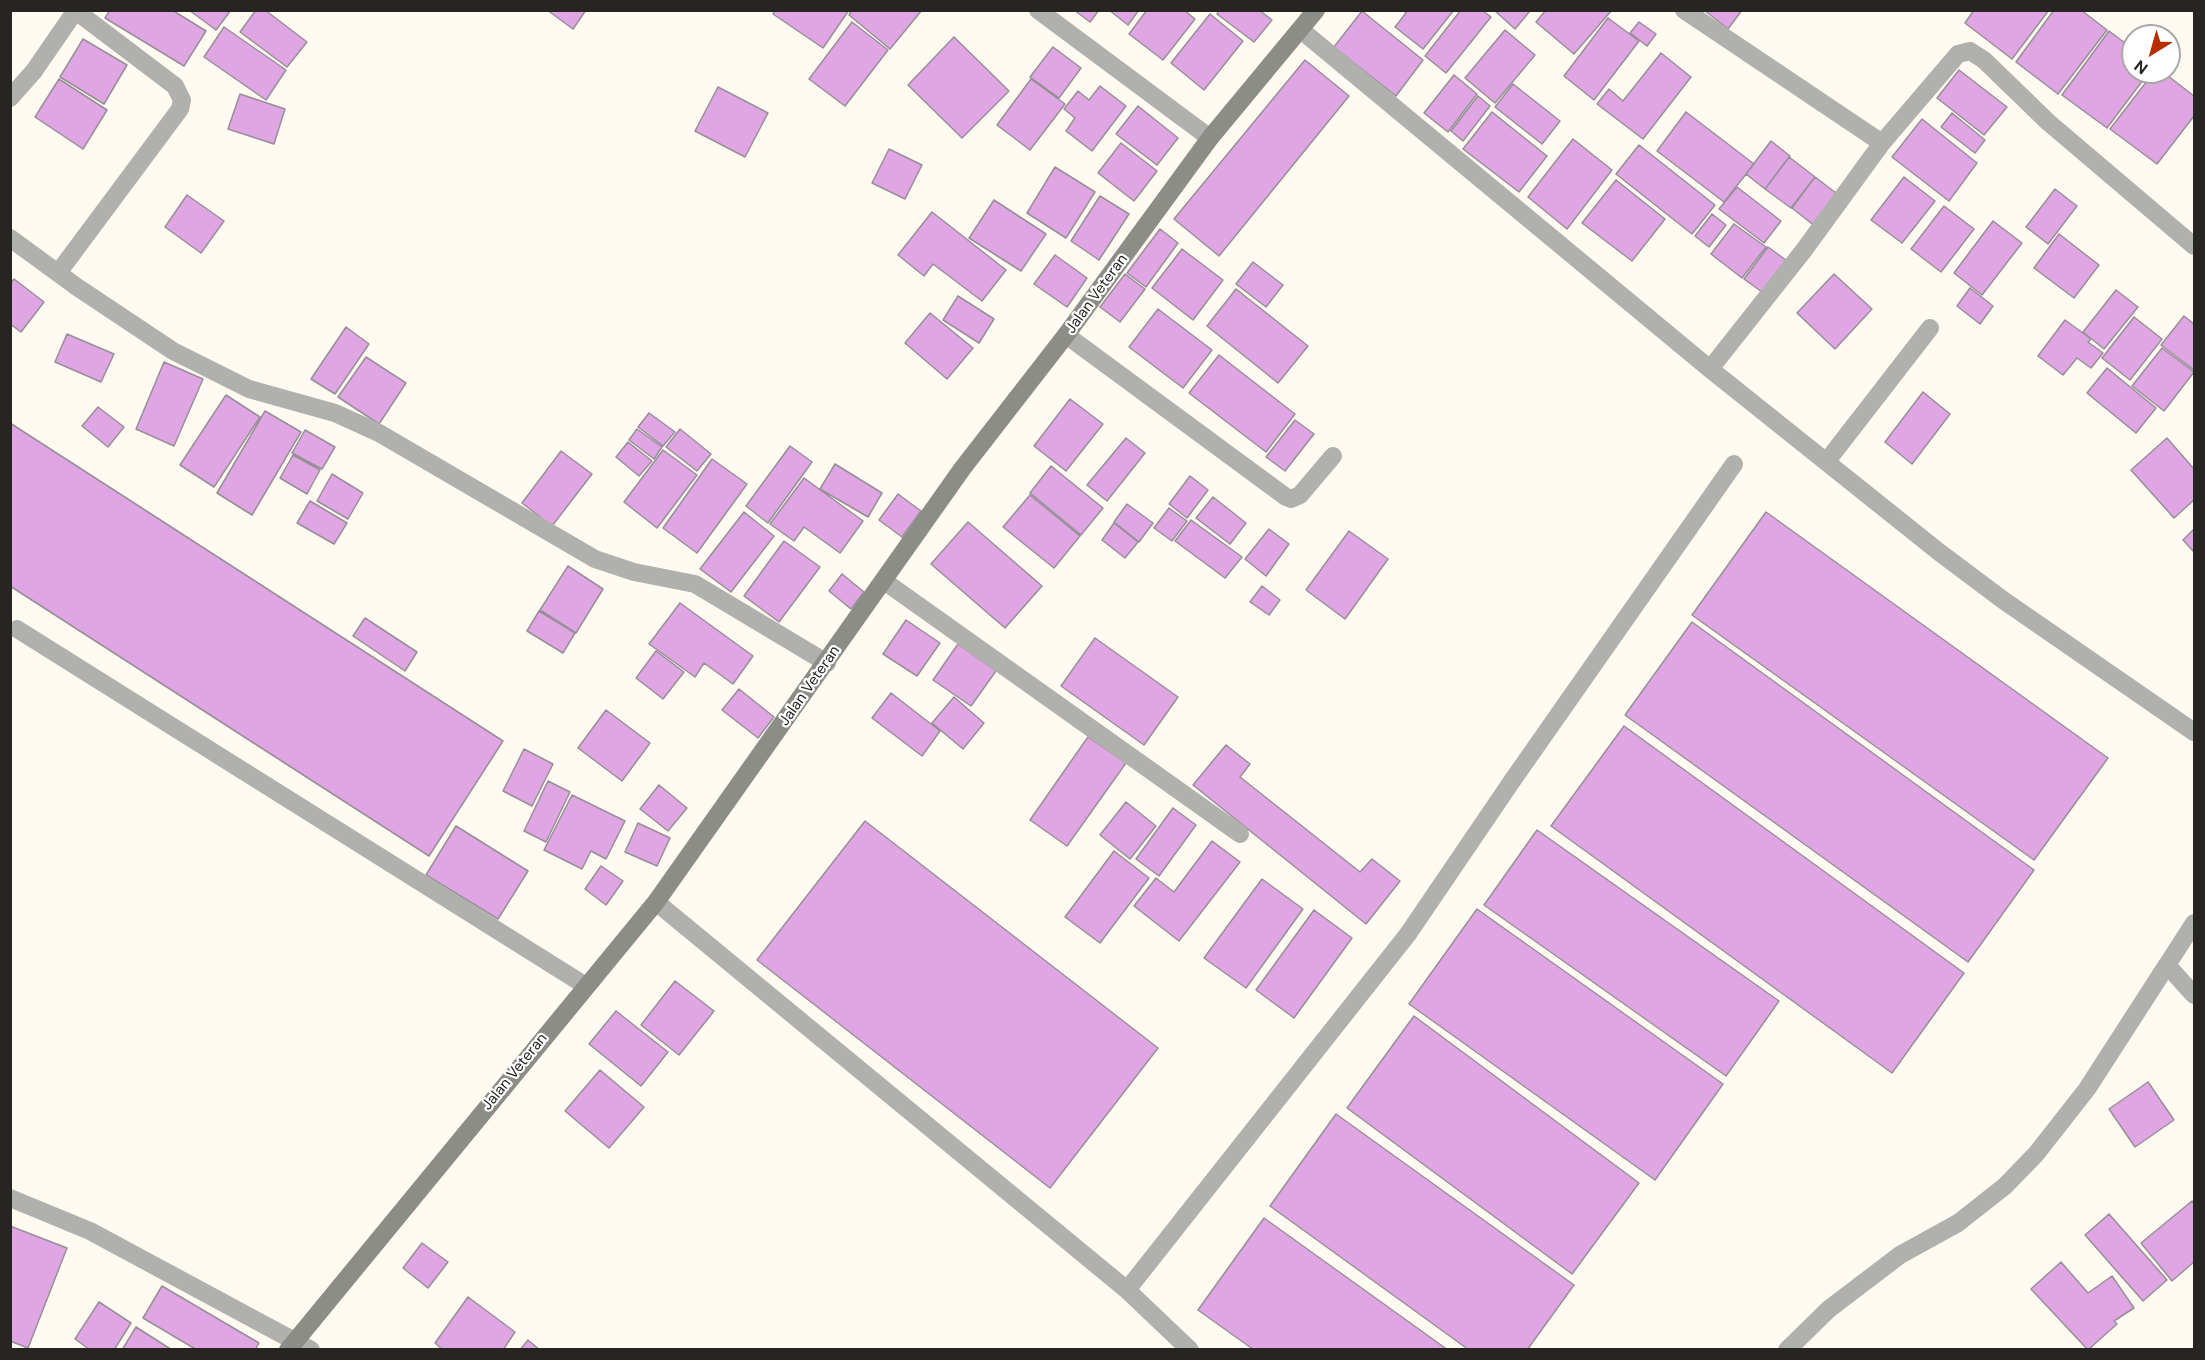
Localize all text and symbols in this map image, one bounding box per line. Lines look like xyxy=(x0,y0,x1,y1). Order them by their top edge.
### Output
north arrow xyxy=(2121,24,2181,84)
text: N xyxy=(2130,55,2152,79)
street label: Jalan Veteran xyxy=(1062,251,1132,337)
street label: Jalan Veteran xyxy=(776,642,844,730)
street label: Jalan Veteran xyxy=(479,1030,551,1114)

